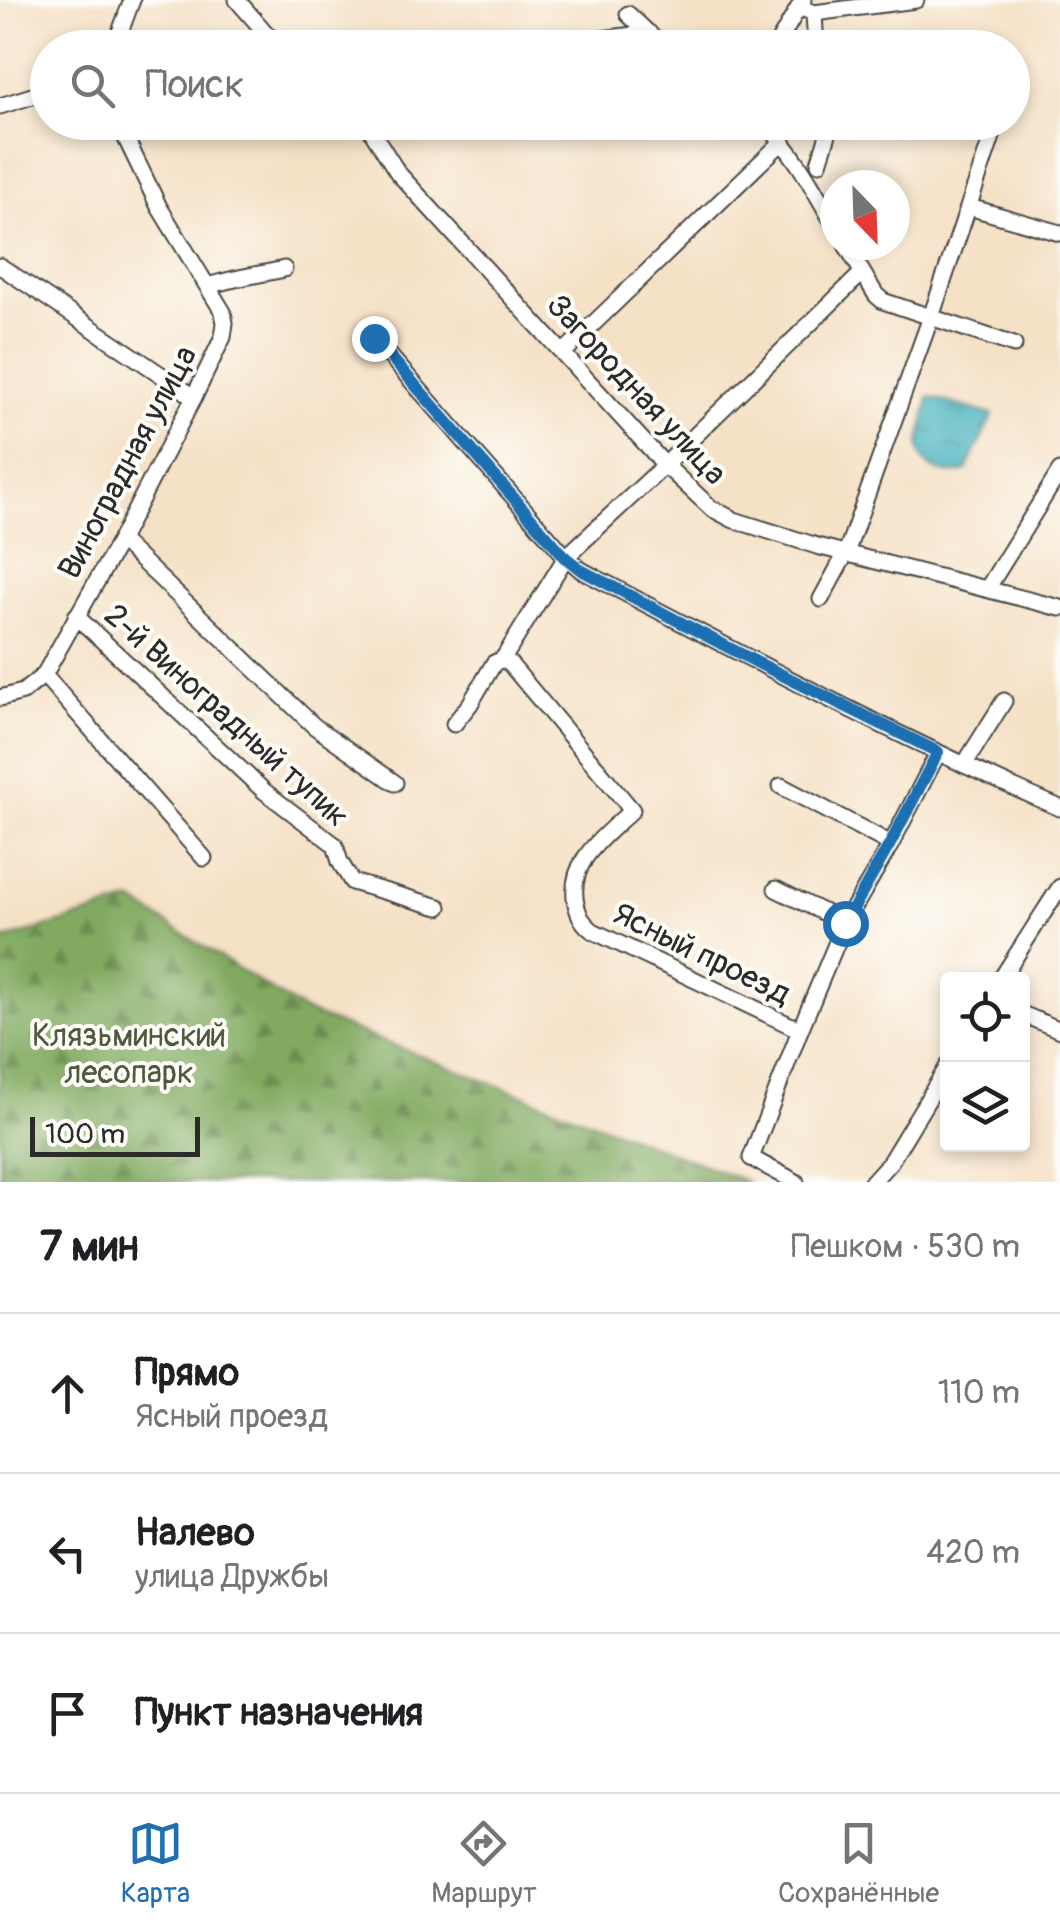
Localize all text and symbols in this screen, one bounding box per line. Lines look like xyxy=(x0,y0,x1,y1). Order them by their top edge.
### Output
search box xyxy=(30,30,1030,140)
icon: search xyxy=(65,58,120,113)
text: Поиск xyxy=(145,61,244,109)
north arrow xyxy=(820,170,910,260)
street label: Загородная улица xyxy=(538,286,735,493)
route end xyxy=(352,316,398,362)
street label: Виноградная улица xyxy=(50,339,206,586)
street label: 2-й Виноградный тупик xyxy=(96,595,357,836)
street label: Ясный проезд xyxy=(606,894,797,1014)
route start xyxy=(823,901,869,947)
map controls xyxy=(940,972,1030,1152)
button: locate xyxy=(940,972,1030,1062)
park label: Клязьминский лесопарк xyxy=(32,1016,226,1093)
button: layers xyxy=(940,1062,1030,1152)
scale bar xyxy=(30,1112,200,1156)
text: 100 m xyxy=(45,1117,125,1152)
text: 7 мин xyxy=(40,1221,139,1273)
text: Пешком · 530 m xyxy=(791,1227,1020,1267)
text: Прямо xyxy=(135,1349,239,1397)
icon: ahead xyxy=(40,1366,95,1421)
text: 110 m xyxy=(938,1373,1020,1413)
text: Ясный проезд xyxy=(135,1397,328,1437)
text: Налево xyxy=(135,1509,255,1557)
icon: left xyxy=(40,1526,95,1581)
text: 420 m xyxy=(926,1533,1020,1573)
text: улица Дружбы xyxy=(135,1557,329,1597)
icon: arrive xyxy=(40,1686,95,1741)
text: Пункт назначения xyxy=(135,1689,423,1737)
tab: Карта xyxy=(121,1816,190,1911)
tab: Маршрут xyxy=(431,1816,537,1911)
tab: Сохранённые xyxy=(778,1816,939,1911)

